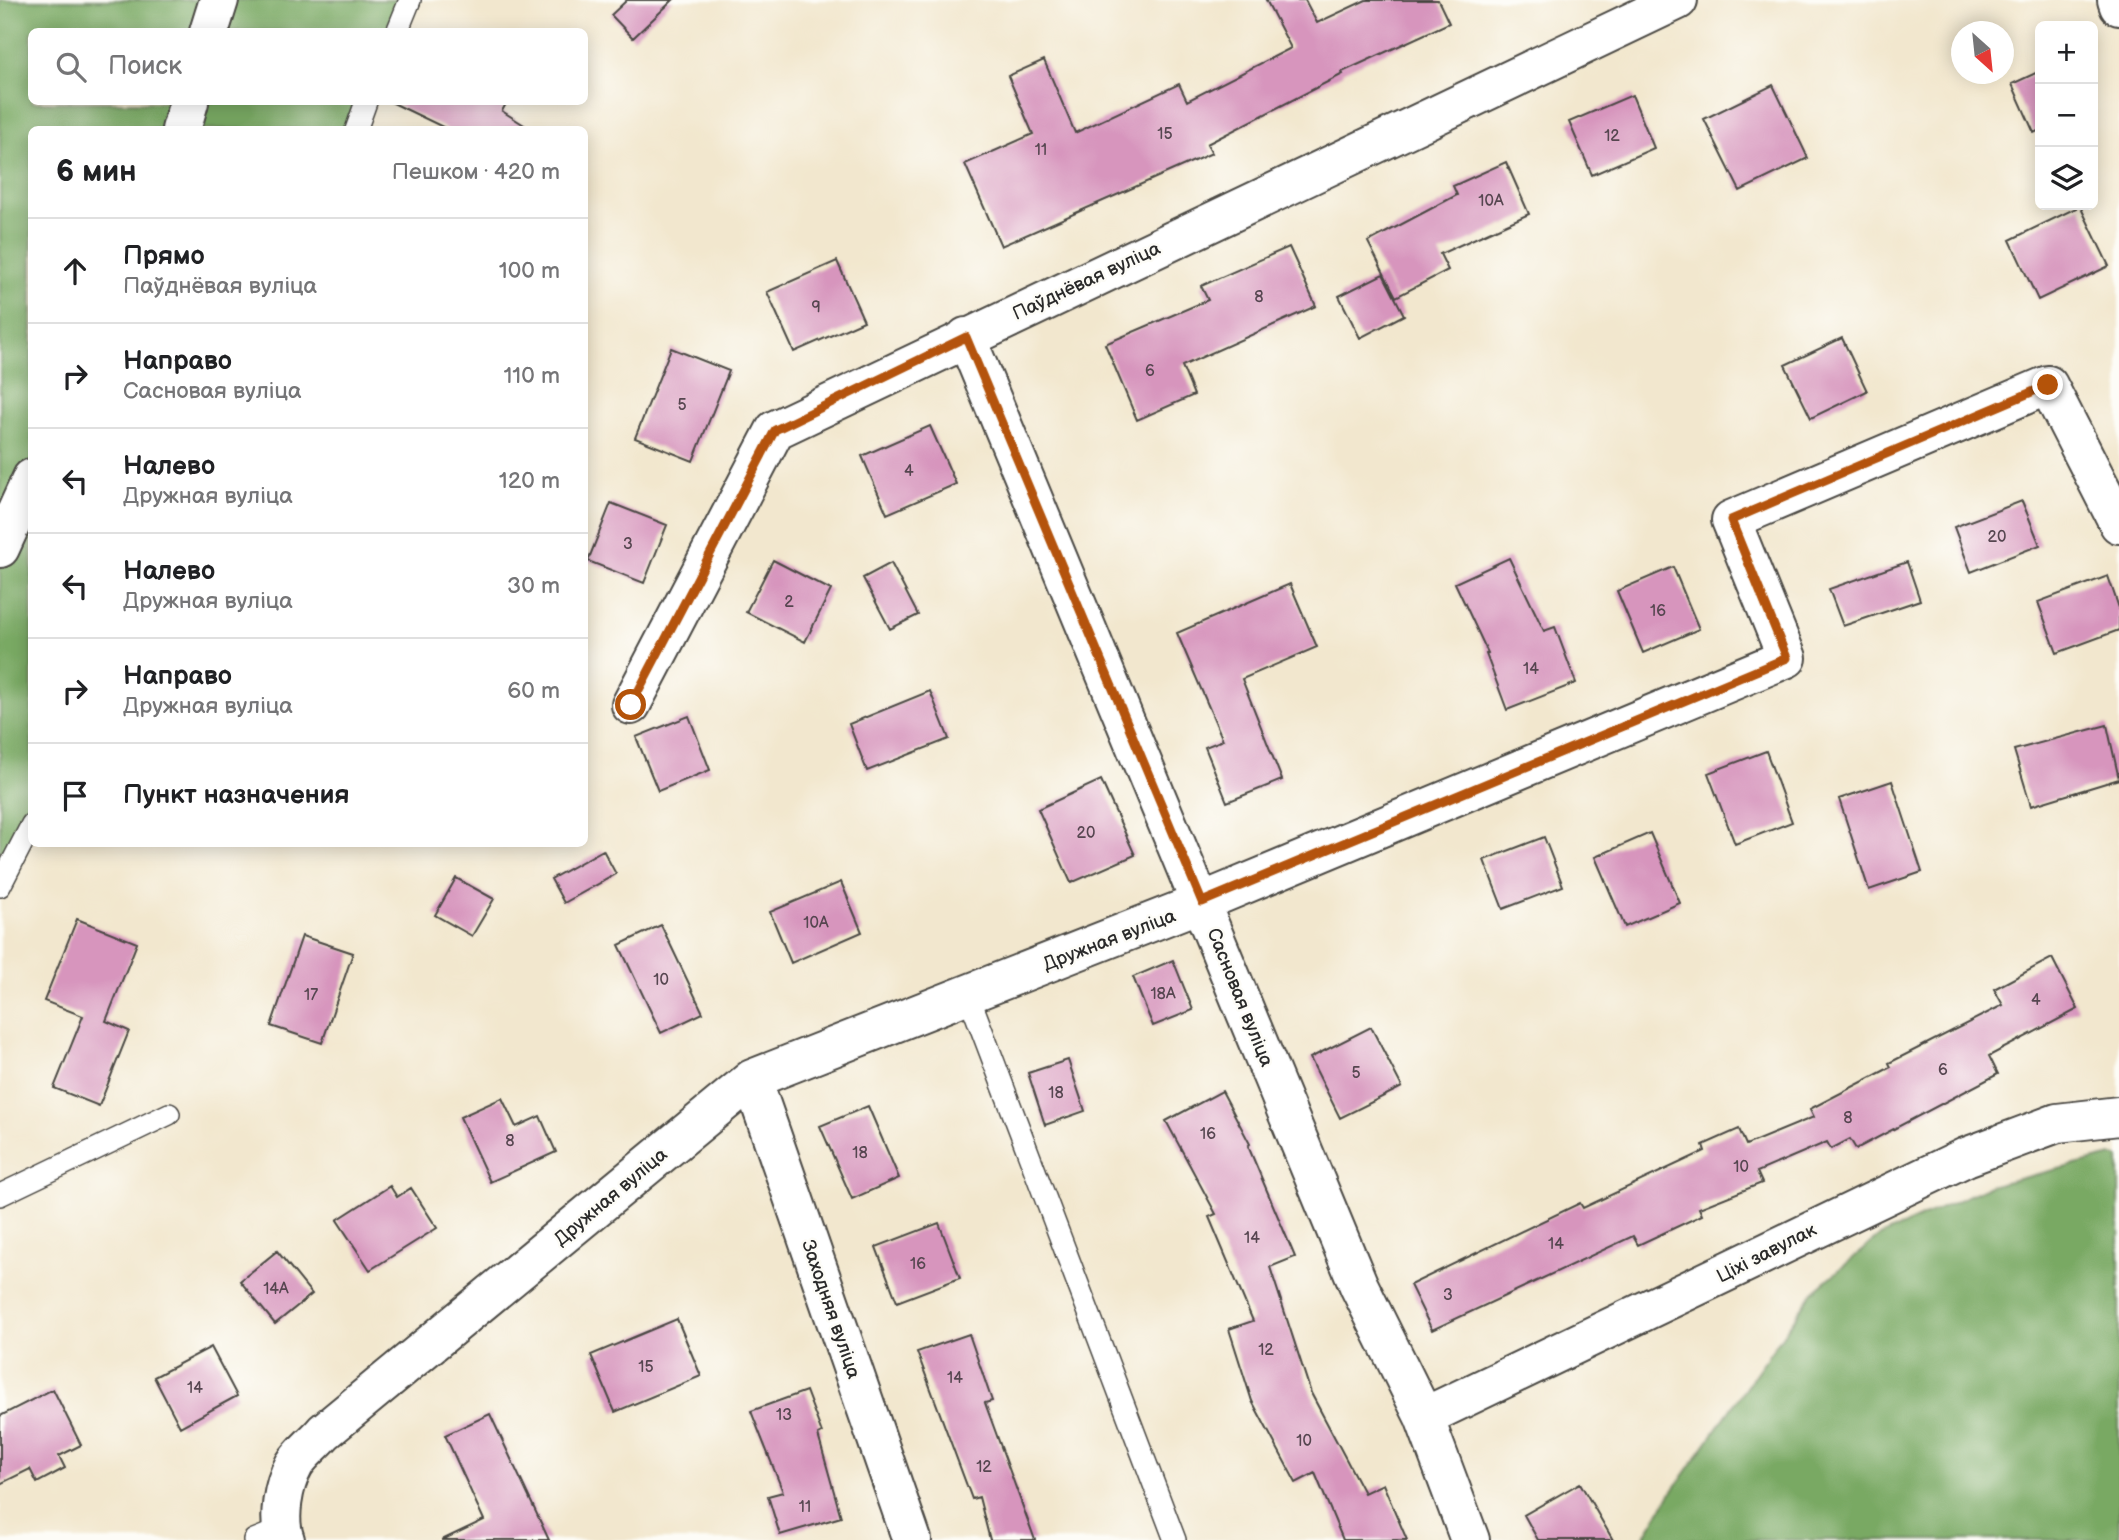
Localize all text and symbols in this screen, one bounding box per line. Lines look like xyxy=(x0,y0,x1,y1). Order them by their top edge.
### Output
north arrow xyxy=(1951,21,2014,84)
map controls xyxy=(2035,21,2098,210)
button: + xyxy=(2035,21,2098,84)
search box xyxy=(28,28,588,105)
icon: search xyxy=(52,48,90,86)
text: Поиск xyxy=(108,51,182,82)
button: − xyxy=(2035,84,2098,147)
house number: 15 xyxy=(1157,125,1173,144)
house number: 12 xyxy=(1604,127,1620,146)
house number: 11 xyxy=(1035,141,1047,160)
button: layers xyxy=(2035,147,2098,210)
text: 6 мин xyxy=(56,154,137,190)
text: Пешком · 420 m xyxy=(392,158,560,186)
house number: 10А xyxy=(1478,192,1504,211)
street label: Паўднёвая вуліца xyxy=(1009,237,1164,326)
text: Прямо xyxy=(123,241,205,272)
icon: ahead xyxy=(56,252,94,290)
text: 100 m xyxy=(499,257,560,285)
text: Паўднёвая вуліца xyxy=(123,272,317,300)
house number: 8 xyxy=(1254,288,1264,307)
house number: 9 xyxy=(811,298,821,317)
text: Направо xyxy=(123,346,232,377)
icon: right xyxy=(56,357,94,395)
text: 110 m xyxy=(503,362,560,390)
house number: 6 xyxy=(1145,362,1155,381)
route end xyxy=(2032,369,2063,400)
text: Сасновая вуліца xyxy=(123,377,302,405)
house number: 5 xyxy=(677,396,687,415)
text: Налево xyxy=(123,451,215,482)
icon: left xyxy=(56,462,94,500)
house number: 4 xyxy=(904,462,914,481)
text: 120 m xyxy=(499,467,560,495)
text: Дружная вуліца xyxy=(123,482,293,510)
house number: 20 xyxy=(1988,528,2006,547)
house number: 3 xyxy=(623,535,633,554)
text: Налево xyxy=(123,556,215,587)
icon: left xyxy=(56,567,94,605)
text: 30 m xyxy=(507,572,560,600)
text: Дружная вуліца xyxy=(123,587,293,615)
house number: 2 xyxy=(784,593,794,612)
house number: 16 xyxy=(1650,602,1666,621)
house number: 14 xyxy=(1523,660,1539,679)
text: Направо xyxy=(123,661,232,692)
icon: right xyxy=(56,672,94,710)
text: 60 m xyxy=(507,677,560,705)
route start xyxy=(615,689,646,720)
text: Дружная вуліца xyxy=(123,692,293,720)
icon: arrive xyxy=(56,777,94,815)
text: Пункт назначения xyxy=(123,780,349,811)
house number: 20 xyxy=(1077,824,1095,843)
street label: Дружная вуліца xyxy=(1040,905,1179,976)
house number: 10А xyxy=(803,914,829,933)
street label: Сасновая вуліца xyxy=(1201,925,1278,1070)
house number: 10 xyxy=(653,971,669,990)
house number: 18А xyxy=(1150,985,1176,1004)
house number: 17 xyxy=(304,986,318,1005)
house number: 4 xyxy=(2031,991,2041,1010)
house number: 6 xyxy=(1938,1061,1948,1080)
house number: 5 xyxy=(1351,1064,1361,1083)
house number: 18 xyxy=(1048,1084,1064,1103)
house number: 8 xyxy=(1843,1109,1853,1128)
house number: 16 xyxy=(1200,1125,1216,1144)
house number: 8 xyxy=(505,1132,515,1151)
street label: Дружная вуліца xyxy=(550,1143,672,1251)
house number: 18 xyxy=(852,1144,868,1163)
house number: 10 xyxy=(1733,1158,1749,1177)
street label: Ціхі завулак xyxy=(1713,1218,1820,1288)
house number: 14 xyxy=(1244,1229,1260,1248)
house number: 14 xyxy=(1548,1235,1564,1254)
street label: Заходняя вуліца xyxy=(796,1237,865,1382)
house number: 16 xyxy=(910,1255,926,1274)
house number: 14А xyxy=(263,1280,289,1299)
house number: 3 xyxy=(1443,1286,1453,1305)
house number: 12 xyxy=(1258,1341,1274,1360)
house number: 15 xyxy=(638,1358,654,1377)
house number: 14 xyxy=(947,1369,963,1388)
house number: 14 xyxy=(187,1379,203,1398)
house number: 13 xyxy=(776,1406,792,1425)
house number: 10 xyxy=(1296,1432,1312,1451)
house number: 12 xyxy=(976,1458,992,1477)
house number: 11 xyxy=(799,1498,811,1517)

